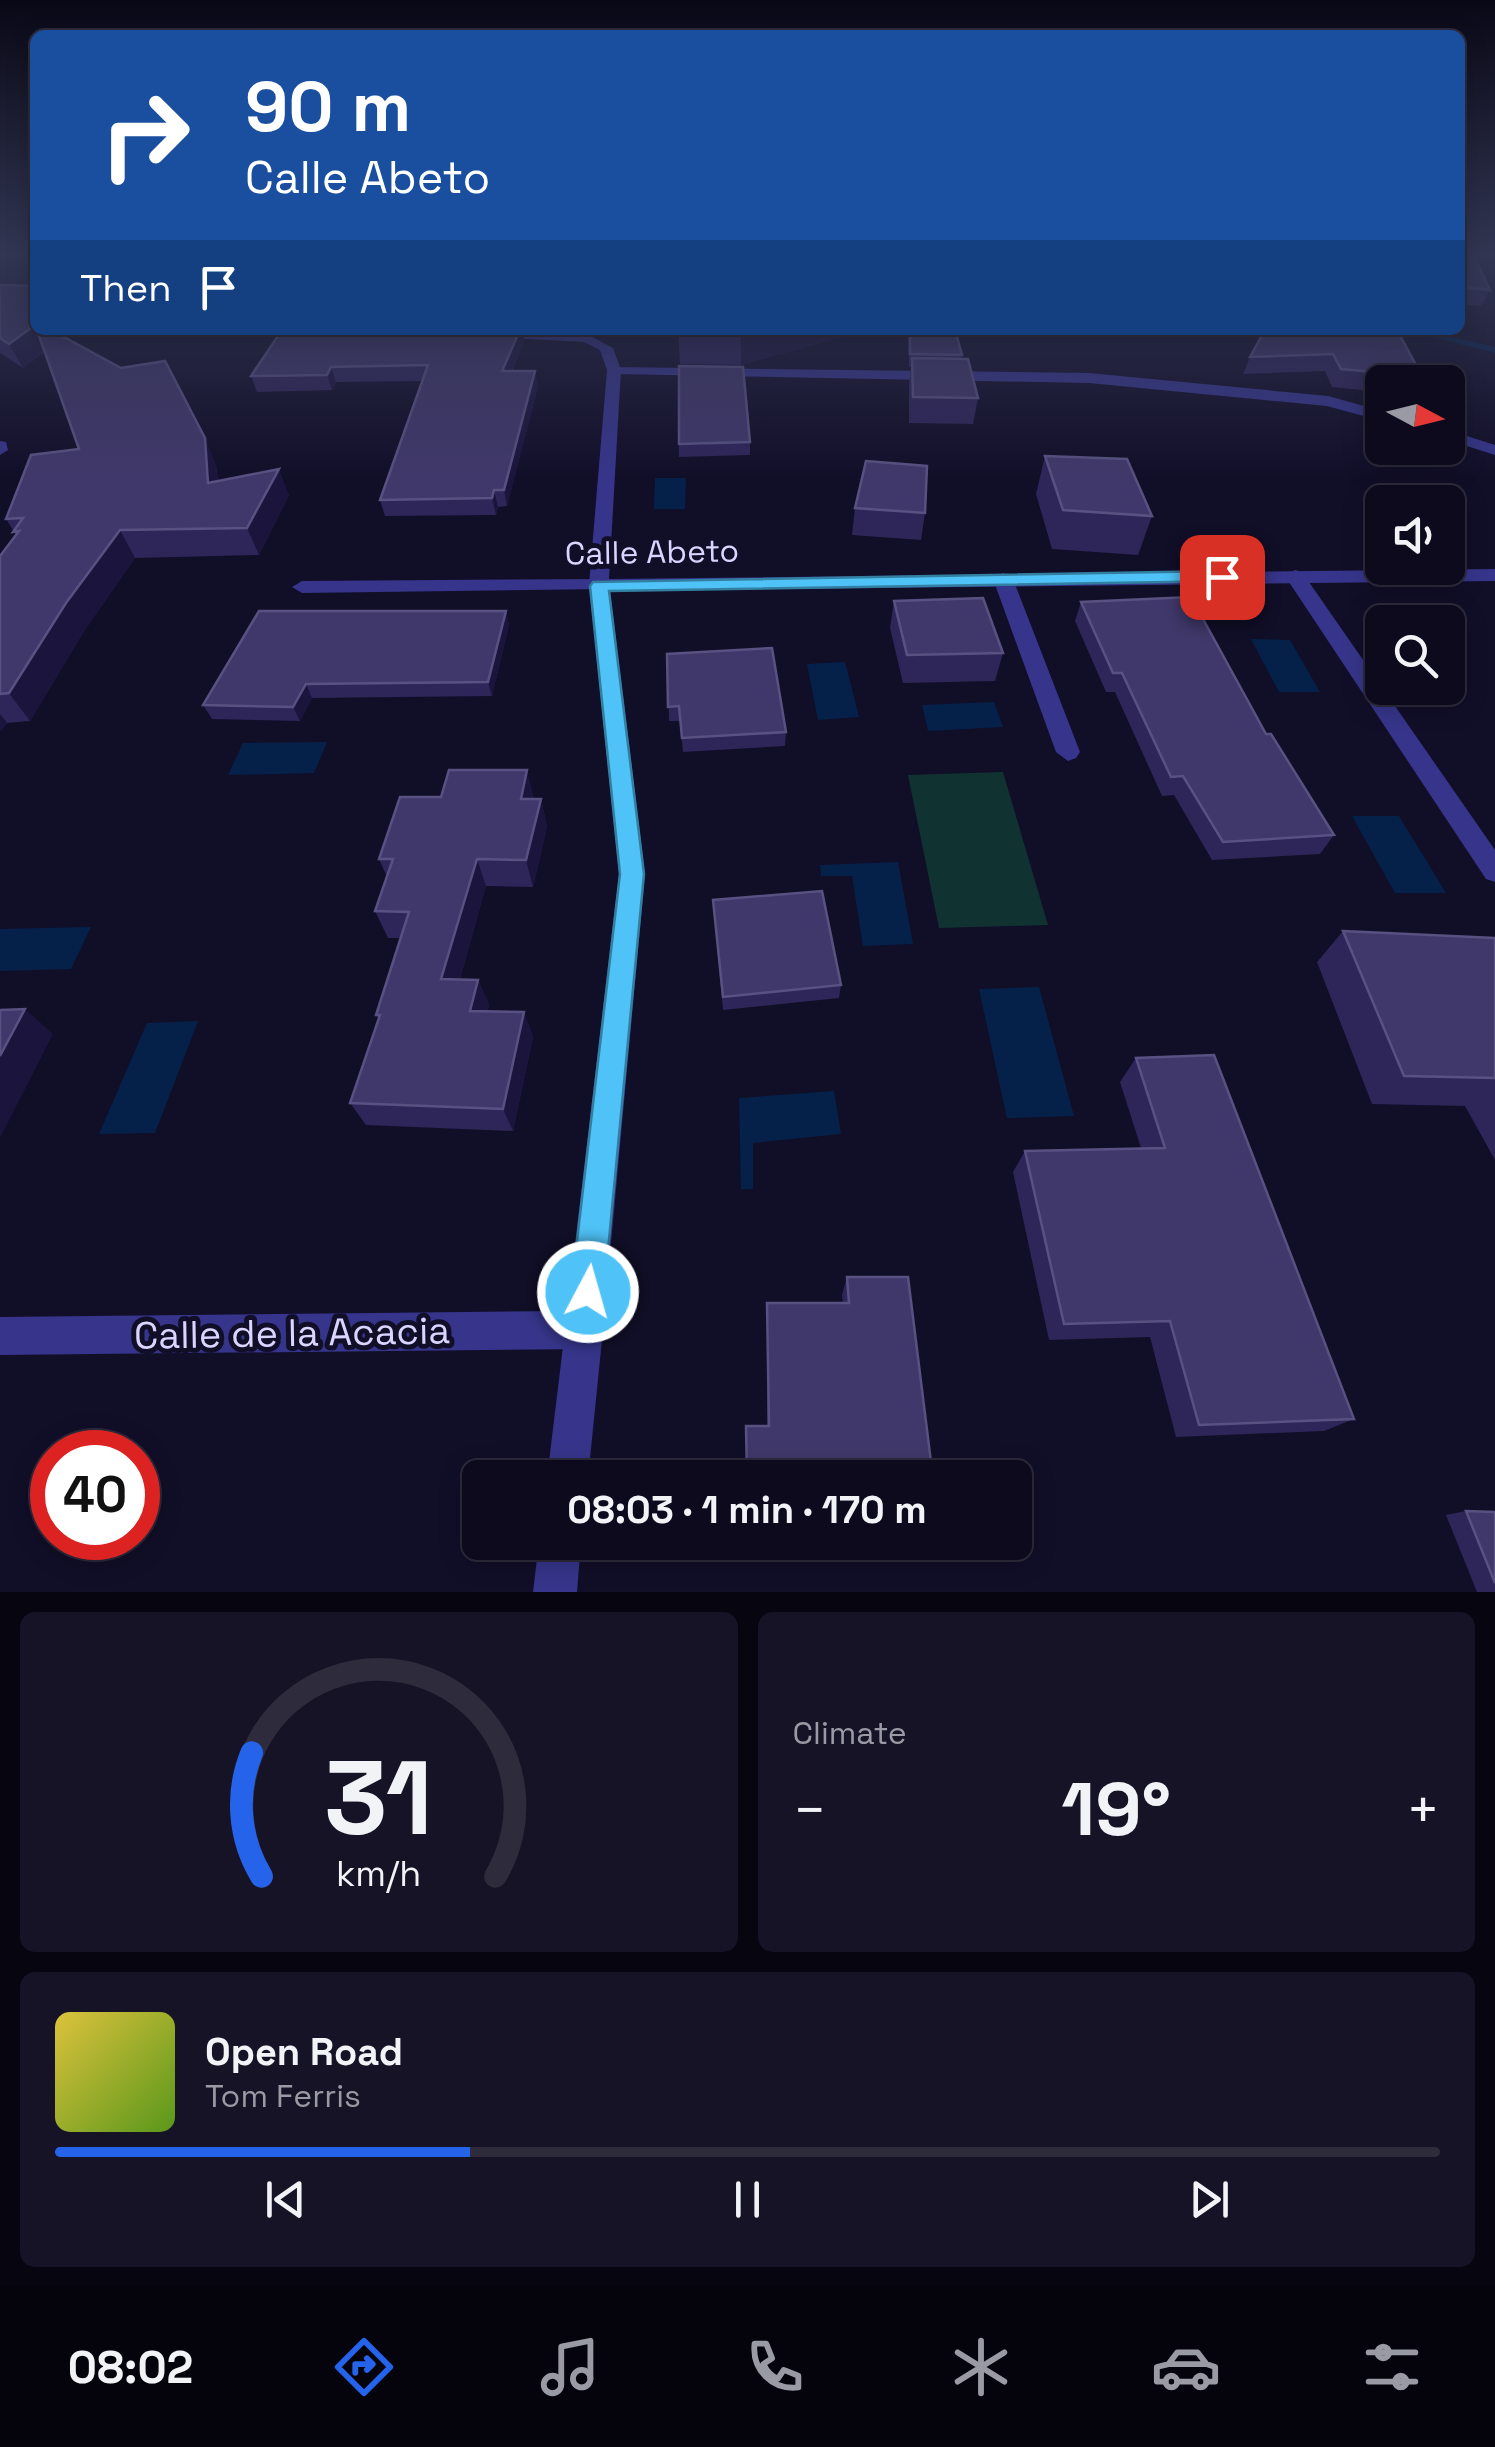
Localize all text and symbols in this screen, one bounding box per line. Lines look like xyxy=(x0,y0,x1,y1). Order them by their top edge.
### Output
text: 90 m xyxy=(245,62,411,151)
icon: right xyxy=(80,70,210,200)
text: Calle Abeto xyxy=(245,149,490,206)
icon: arrive xyxy=(191,260,246,315)
text: Then xyxy=(80,264,171,312)
north arrow xyxy=(1365,365,1465,465)
map controls xyxy=(1365,365,1465,705)
button: sound xyxy=(1365,485,1465,585)
street label: Calle Abeto xyxy=(564,530,740,574)
pin xyxy=(1180,535,1265,620)
icon: arrive xyxy=(1195,550,1250,605)
button: search xyxy=(1365,605,1465,705)
position arrow xyxy=(536,1240,640,1344)
street label: Calle de la Acacia xyxy=(134,1306,450,1360)
speed limit sign: 40 xyxy=(30,1430,160,1560)
text: 08:03 · 1 min · 170 m xyxy=(567,1486,927,1534)
text: Climate xyxy=(793,1713,907,1753)
text: 31 xyxy=(325,1732,433,1864)
text: 19° xyxy=(1061,1761,1171,1857)
text: − xyxy=(793,1775,827,1845)
text: + xyxy=(1406,1775,1440,1845)
text: km/h xyxy=(336,1851,421,1896)
text: Open Road xyxy=(205,2028,403,2076)
text: Tom Ferris xyxy=(205,2076,361,2116)
icon: previous xyxy=(258,2172,313,2227)
icon: pause xyxy=(720,2172,775,2227)
icon: next xyxy=(1182,2172,1237,2227)
icon: directions xyxy=(329,2332,399,2402)
icon: music xyxy=(535,2332,605,2402)
icon: phone xyxy=(740,2332,810,2402)
icon: climate xyxy=(946,2332,1016,2402)
icon: car xyxy=(1151,2332,1221,2402)
icon: filters xyxy=(1357,2332,1427,2402)
text: 08:02 xyxy=(68,2339,193,2396)

